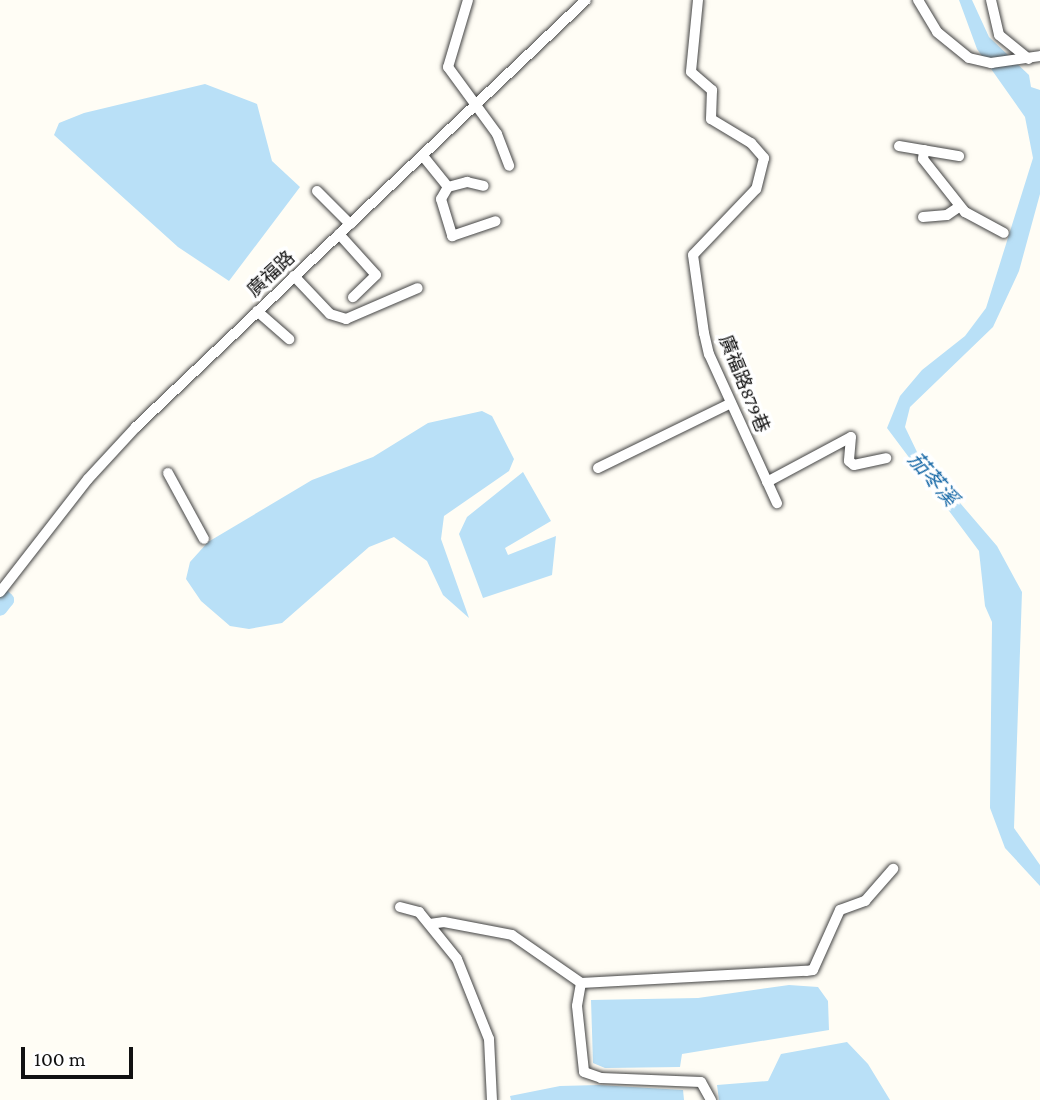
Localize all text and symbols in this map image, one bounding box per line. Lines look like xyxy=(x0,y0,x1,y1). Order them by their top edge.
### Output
street label: 廣福路 xyxy=(242,246,300,302)
street label: 廣福路879巷 xyxy=(714,332,774,436)
water label: 茄苳溪 xyxy=(903,447,963,511)
scale bar xyxy=(24,1034,136,1078)
text: 100 m xyxy=(34,1047,86,1071)

